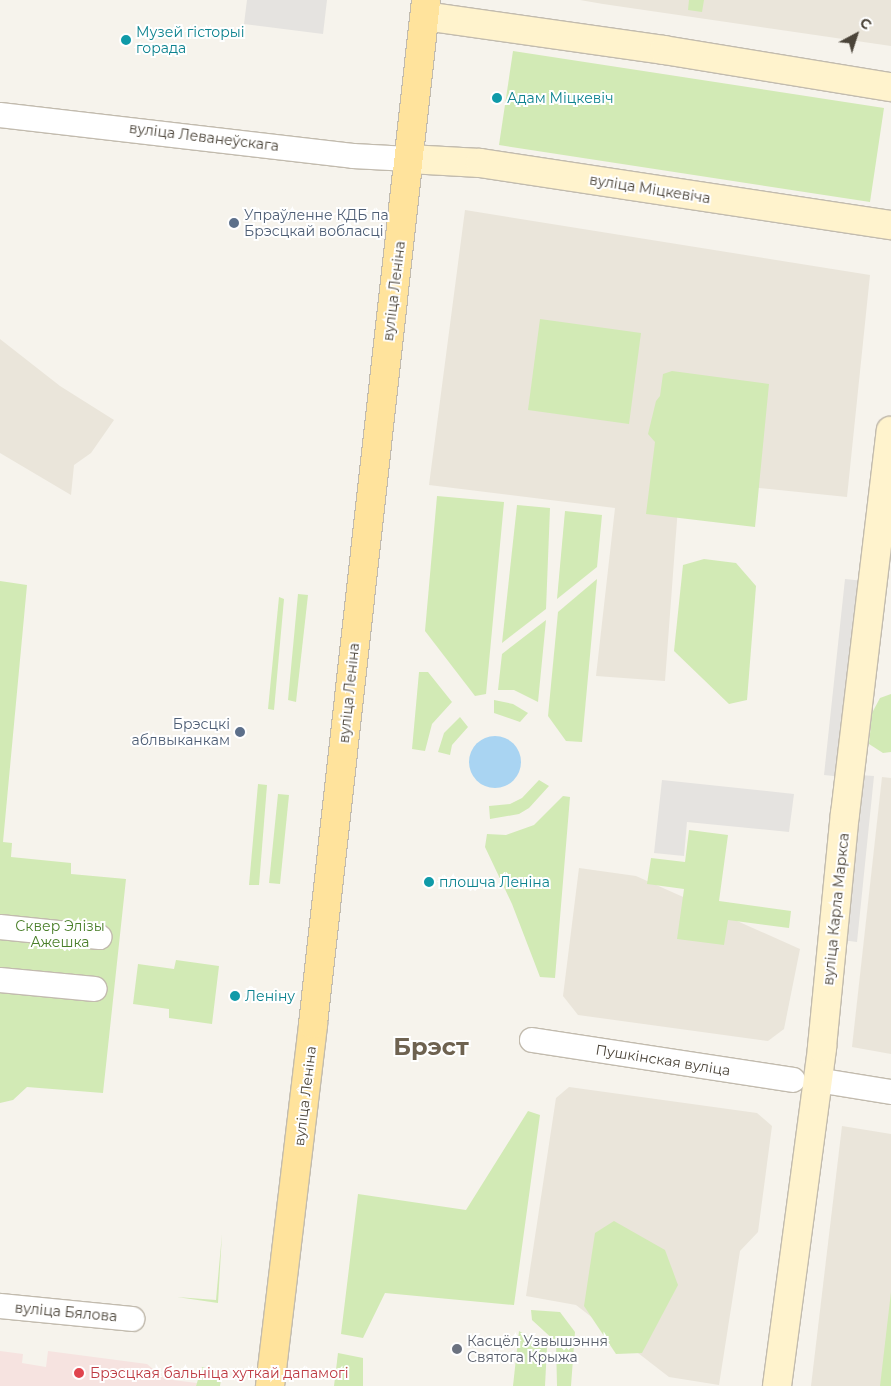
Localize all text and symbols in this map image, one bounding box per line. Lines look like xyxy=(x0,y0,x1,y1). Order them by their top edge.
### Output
north arrow xyxy=(831,10,881,60)
text: С xyxy=(856,13,875,34)
place label: Музей гісторыі горада xyxy=(136,24,245,56)
marker: Музей гісторыі горада xyxy=(120,34,132,46)
place label: Адам Міцкевіч xyxy=(507,90,614,106)
marker: Адам Міцкевіч xyxy=(491,92,503,104)
street label: вуліца Леванеўскага xyxy=(128,119,280,155)
street label: вуліца Міцкевіча xyxy=(588,171,712,207)
place label: Упраўленне КДБ па Брэсцкай вобласці xyxy=(244,207,389,240)
marker: Упраўленне КДБ па Брэсцкай вобласці xyxy=(228,217,240,229)
street label: вуліца Леніна xyxy=(380,240,408,342)
street label: вуліца Леніна xyxy=(335,642,363,744)
place label: Брэсцкі аблвыканкам xyxy=(131,716,230,749)
marker: Брэсцкі аблвыканкам xyxy=(234,726,246,738)
street label: вуліца Карла Маркса xyxy=(820,832,852,986)
place label: плошча Леніна xyxy=(439,874,550,890)
marker: плошча Леніна xyxy=(423,876,435,888)
park label: Сквер Элізы Ажешка xyxy=(15,918,105,950)
place label: Леніну xyxy=(245,988,295,1004)
marker: Леніну xyxy=(229,990,241,1002)
district label: Брэст xyxy=(393,1033,469,1061)
street label: Пушкінская вуліца xyxy=(594,1041,732,1079)
street label: вуліца Леніна xyxy=(291,1045,319,1147)
street label: вуліца Бялова xyxy=(14,1299,118,1325)
place label: Касцёл Узвышэння Святога Крыжа xyxy=(467,1333,608,1365)
marker: Касцёл Узвышэння Святога Крыжа xyxy=(451,1343,463,1355)
place label: Брэсцкая бальніца хуткай дапамогі xyxy=(90,1365,349,1381)
marker: Брэсцкая бальніца хуткай дапамогі xyxy=(72,1366,86,1380)

